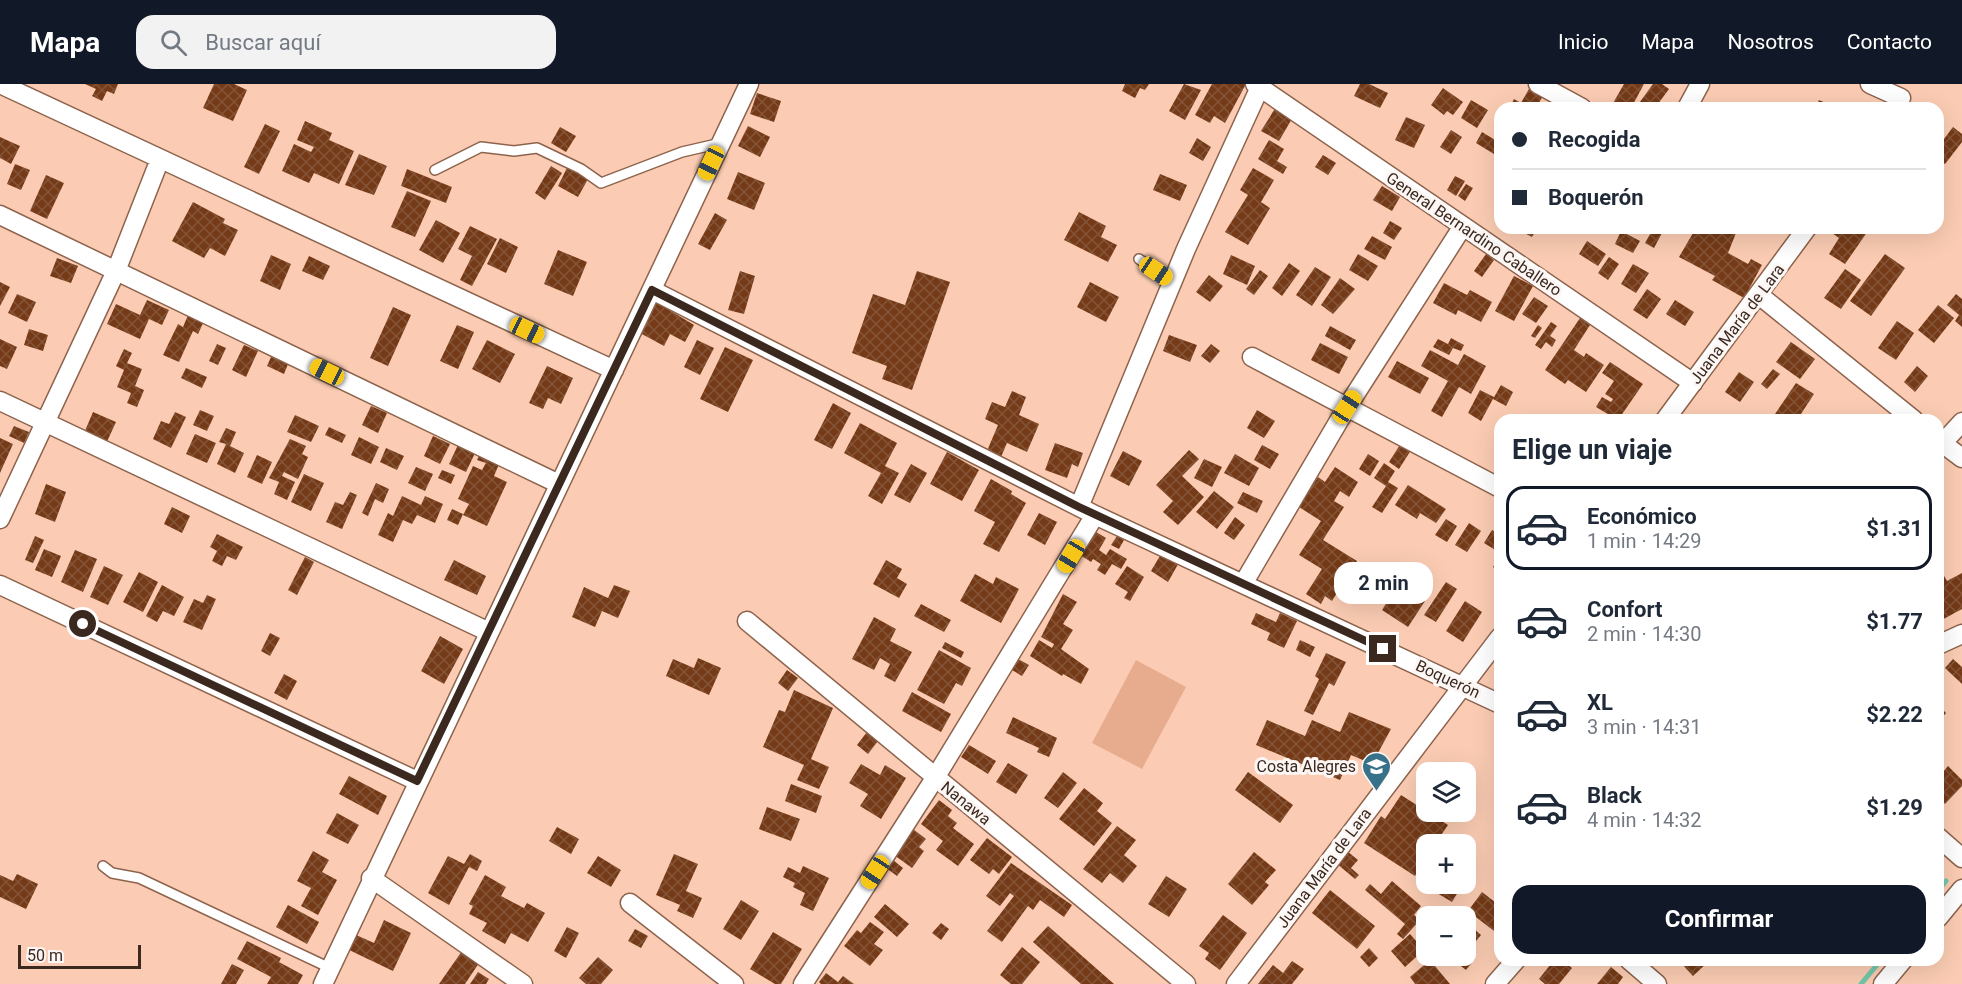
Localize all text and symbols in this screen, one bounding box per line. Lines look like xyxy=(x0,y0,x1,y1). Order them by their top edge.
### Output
search box xyxy=(136,15,556,69)
text: Mapa xyxy=(30,26,100,59)
icon: search xyxy=(157,26,190,59)
text: Buscar aquí xyxy=(205,30,321,55)
text: Inicio xyxy=(1558,30,1608,54)
text: Mapa xyxy=(1641,30,1694,54)
text: Nosotros xyxy=(1727,30,1814,54)
text: Contacto xyxy=(1847,30,1932,54)
text: Recogida xyxy=(1548,127,1640,152)
car xyxy=(695,143,727,183)
street label: General Bernardino Caballero xyxy=(1383,168,1565,300)
text: Boquerón xyxy=(1548,185,1644,210)
car xyxy=(1136,253,1176,289)
street label: Juana María de Lara xyxy=(1686,260,1788,388)
car xyxy=(507,314,547,346)
car xyxy=(307,356,347,388)
car xyxy=(1330,387,1364,427)
text: Elige un viaje xyxy=(1512,434,1672,466)
icon: car xyxy=(1515,501,1569,555)
text: Económico xyxy=(1587,504,1697,529)
text: $1.31 xyxy=(1866,516,1923,541)
text: 1 min · 14:29 xyxy=(1587,529,1702,553)
car xyxy=(1054,536,1088,576)
callout: 2 min xyxy=(1334,562,1432,604)
text: 2 min xyxy=(1358,571,1409,595)
icon: car xyxy=(1515,594,1569,648)
text: Confort xyxy=(1587,597,1662,622)
text: $1.77 xyxy=(1866,609,1923,634)
route start xyxy=(69,610,96,637)
text: 2 min · 14:30 xyxy=(1587,622,1702,646)
route end xyxy=(1369,635,1396,662)
street label: Boquerón xyxy=(1413,656,1483,702)
icon: car xyxy=(1515,687,1569,741)
text: XL xyxy=(1587,690,1613,715)
text: $2.22 xyxy=(1866,702,1923,727)
text: 3 min · 14:31 xyxy=(1587,715,1702,739)
school or university icon: Costa Alegres xyxy=(1361,750,1393,792)
place label: Costa Alegres xyxy=(1256,757,1356,776)
map controls xyxy=(1416,762,1476,966)
button: layers xyxy=(1416,762,1476,822)
street label: Nanawa xyxy=(937,777,995,829)
icon: car xyxy=(1515,780,1569,834)
text: Black xyxy=(1587,783,1642,808)
text: $1.29 xyxy=(1866,795,1923,820)
street label: Juana María de Lara xyxy=(1273,804,1375,932)
text: 4 min · 14:32 xyxy=(1587,808,1702,832)
button: + xyxy=(1416,834,1476,894)
car xyxy=(858,852,892,892)
button: Confirmar xyxy=(1512,885,1926,954)
button: − xyxy=(1416,906,1476,966)
scale bar xyxy=(18,942,141,970)
text: 50 m xyxy=(27,946,63,965)

